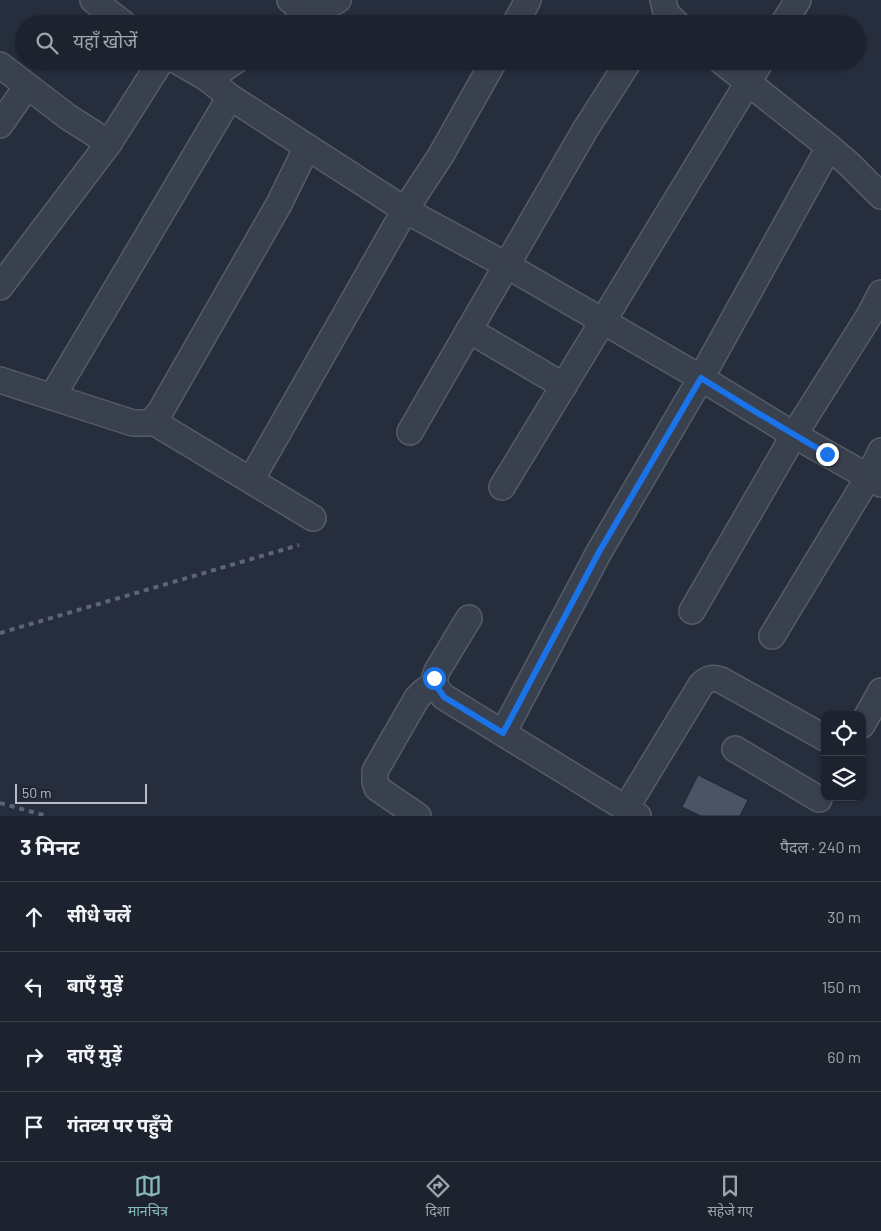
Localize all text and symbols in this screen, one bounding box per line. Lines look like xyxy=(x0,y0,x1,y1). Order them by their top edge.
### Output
search box xyxy=(15,15,866,70)
icon: search xyxy=(33,29,61,57)
text: यहाँ खोजें xyxy=(73,29,137,52)
route end xyxy=(816,443,839,466)
route start xyxy=(423,667,446,690)
map controls xyxy=(821,711,866,801)
button: locate xyxy=(821,711,866,756)
button: layers xyxy=(821,756,866,801)
scale bar xyxy=(15,781,148,804)
text: 50 m xyxy=(22,784,51,801)
text: 3 मिनट xyxy=(20,834,80,859)
text: पैदल · 240 m xyxy=(780,837,861,856)
icon: ahead xyxy=(20,903,48,931)
text: सीधे चलें xyxy=(67,903,131,926)
text: 30 m xyxy=(827,907,861,926)
icon: left xyxy=(20,973,48,1001)
text: बाएँ मुड़ें xyxy=(67,973,123,996)
text: 150 m xyxy=(822,977,861,996)
icon: right xyxy=(20,1043,48,1071)
text: दाएँ मुड़ें xyxy=(67,1043,122,1066)
text: 60 m xyxy=(827,1047,861,1066)
icon: arrive xyxy=(20,1113,48,1141)
text: गंतव्य पर पहुँचे xyxy=(67,1113,172,1136)
tab: मानचित्र xyxy=(128,1172,168,1222)
tab: दिशा xyxy=(424,1172,452,1222)
tab: सहेजे गए xyxy=(707,1172,753,1222)

